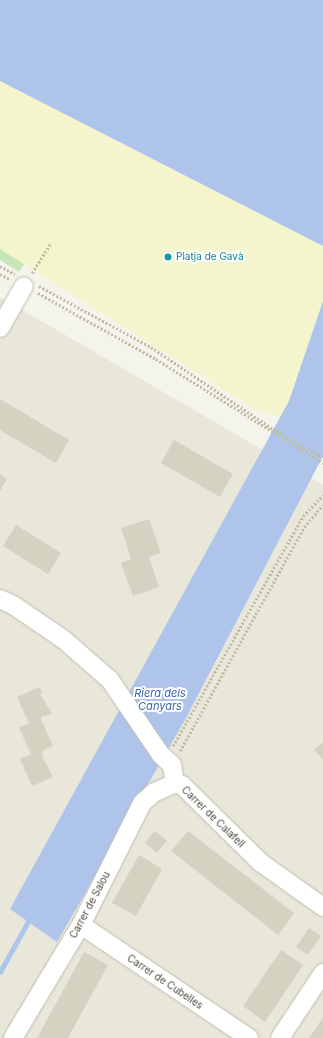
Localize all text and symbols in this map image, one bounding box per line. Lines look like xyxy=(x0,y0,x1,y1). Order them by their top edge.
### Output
place label: Platja de Gavà xyxy=(176,251,244,263)
marker: Platja de Gavà xyxy=(163,252,173,262)
water label: Riera dels Canyars xyxy=(134,687,186,713)
street label: Carrer de Calafell xyxy=(179,784,247,850)
street label: Carrer de Salou xyxy=(67,870,113,940)
street label: Carrer de Cubelles xyxy=(125,952,205,1012)

